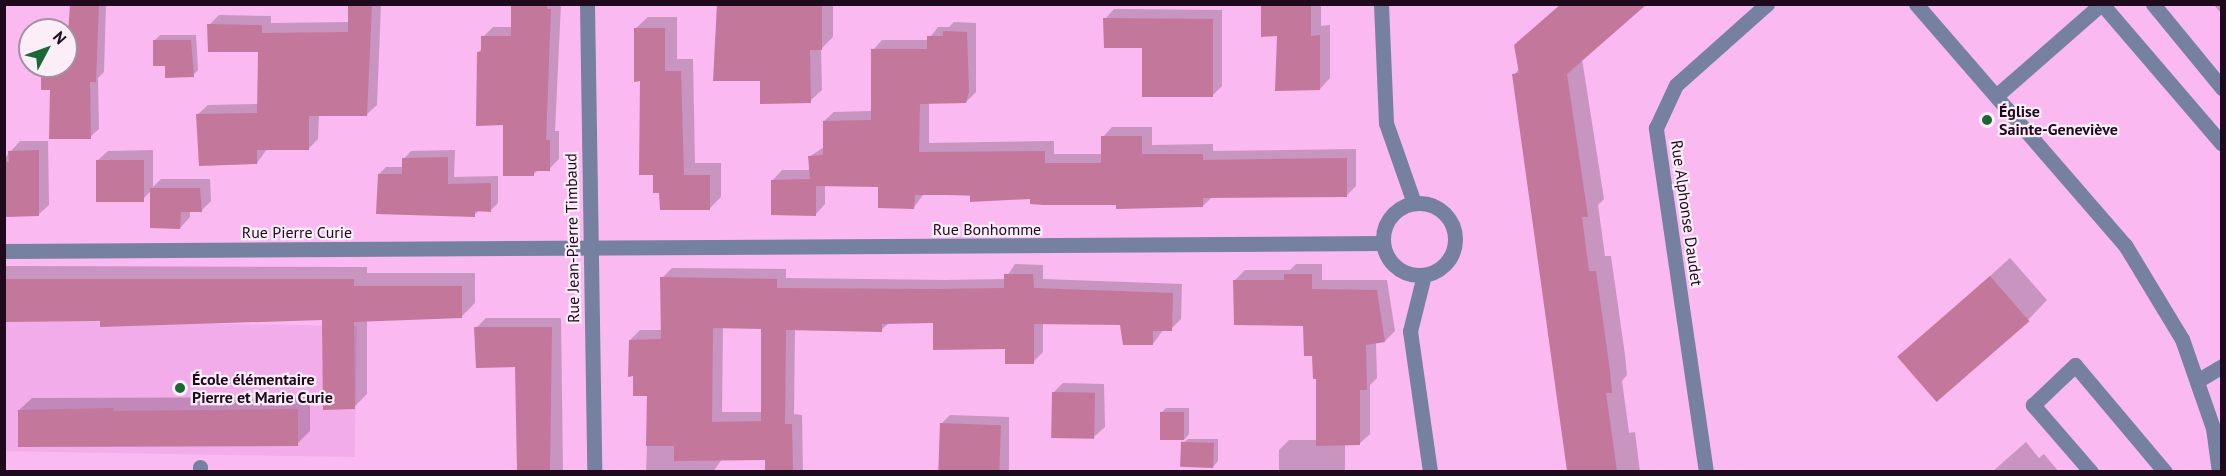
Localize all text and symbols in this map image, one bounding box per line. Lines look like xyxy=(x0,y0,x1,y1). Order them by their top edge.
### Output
north arrow xyxy=(18,18,78,78)
text: N xyxy=(49,27,71,48)
place label: Église Sainte-Geneviève xyxy=(1999,101,2118,139)
marker: Église Sainte-Geneviève xyxy=(1980,113,1994,127)
street label: Rue Alphonse Daudet xyxy=(1667,139,1707,287)
street label: Rue Jean-Pierre Timbaud xyxy=(561,153,583,323)
street label: Rue Bonhomme xyxy=(933,219,1041,239)
street label: Rue Pierre Curie xyxy=(242,222,352,242)
place label: École élémentaire Pierre et Marie Curie xyxy=(192,369,333,407)
marker: École élémentaire Pierre et Marie Curie xyxy=(173,381,187,395)

